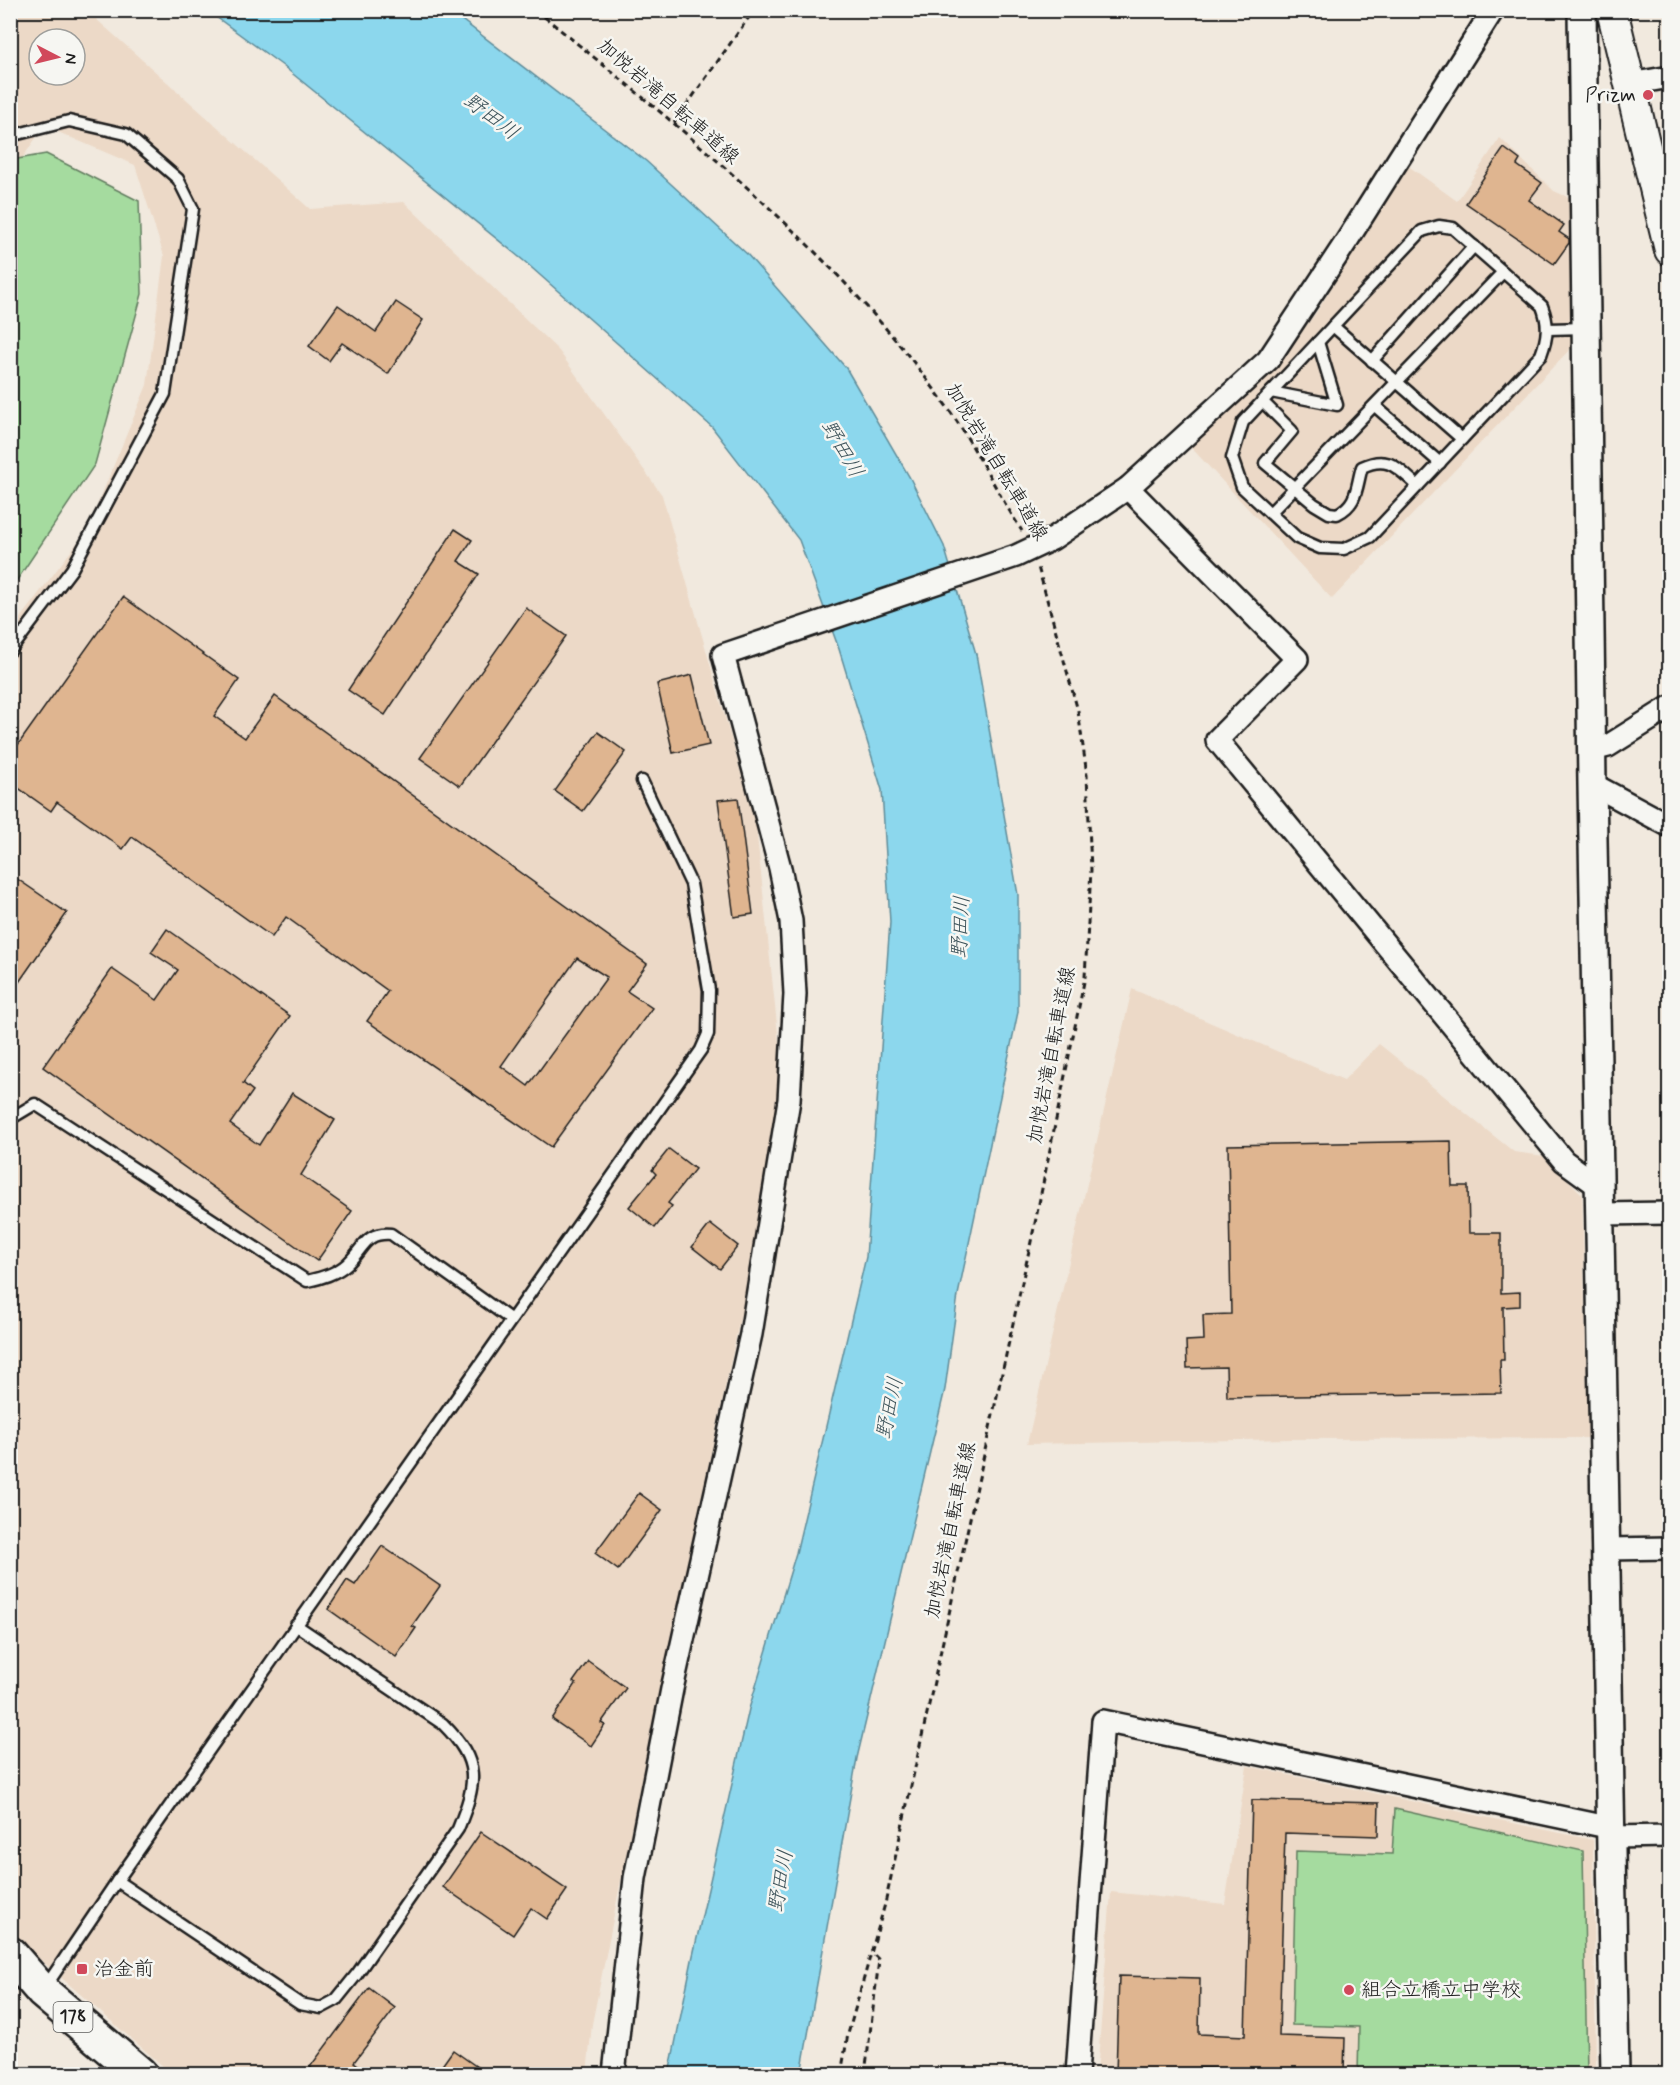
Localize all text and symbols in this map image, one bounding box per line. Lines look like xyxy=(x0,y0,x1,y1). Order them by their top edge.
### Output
north arrow xyxy=(27,27,87,87)
street label: 加悦岩滝自転車道線 xyxy=(591,33,745,171)
text: N xyxy=(59,52,81,65)
place label: Prizm xyxy=(1585,82,1636,109)
water label: 野田川 xyxy=(457,87,525,147)
marker: Prizm xyxy=(1641,88,1655,102)
street label: 加悦岩滝自転車道線 xyxy=(938,378,1054,546)
water label: 野田川 xyxy=(814,415,870,483)
water label: 野田川 xyxy=(945,895,977,959)
street label: 加悦岩滝自転車道線 xyxy=(1022,964,1082,1146)
water label: 野田川 xyxy=(870,1374,910,1442)
street label: 加悦岩滝自転車道線 xyxy=(919,1439,983,1621)
water label: 野田川 xyxy=(762,1848,800,1914)
place label: 治金前 xyxy=(94,1956,154,1983)
marker: 治金前 xyxy=(75,1962,89,1976)
place label: 組合立橋立中学校 xyxy=(1361,1977,1521,2004)
marker: 組合立橋立中学校 xyxy=(1342,1983,1356,1997)
road number: 178 xyxy=(54,2002,92,2032)

